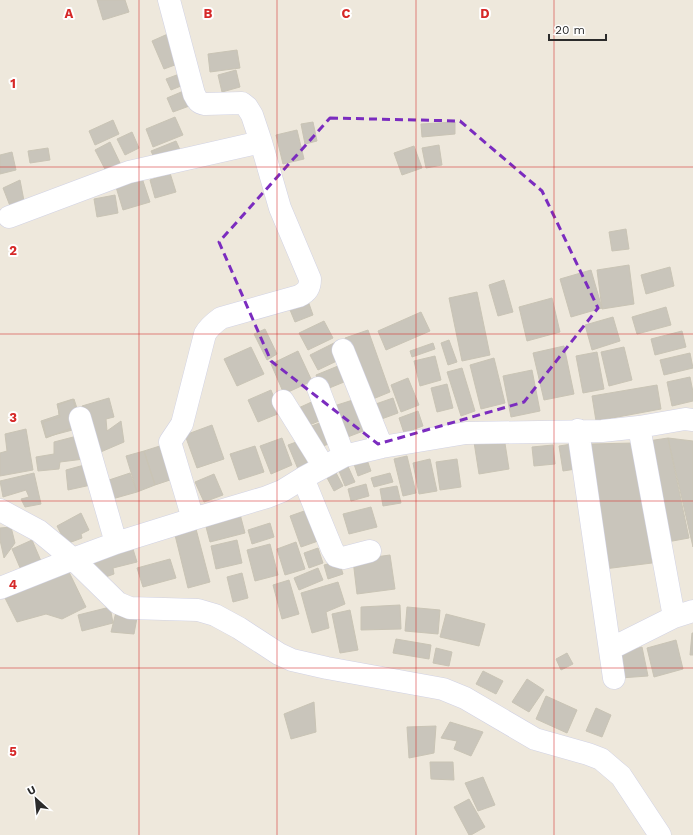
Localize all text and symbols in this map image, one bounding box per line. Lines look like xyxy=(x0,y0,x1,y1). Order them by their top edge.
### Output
text: A xyxy=(65,6,74,21)
text: B xyxy=(204,6,213,21)
text: C xyxy=(342,6,351,21)
text: D xyxy=(480,6,490,21)
scale bar xyxy=(549,16,606,42)
text: 20 m xyxy=(555,23,585,37)
text: 1 xyxy=(10,76,16,91)
text: 2 xyxy=(9,243,17,258)
text: 3 xyxy=(9,410,17,425)
text: 4 xyxy=(9,577,18,592)
text: 5 xyxy=(9,744,17,759)
north arrow xyxy=(16,779,56,819)
text: U xyxy=(25,783,38,798)

